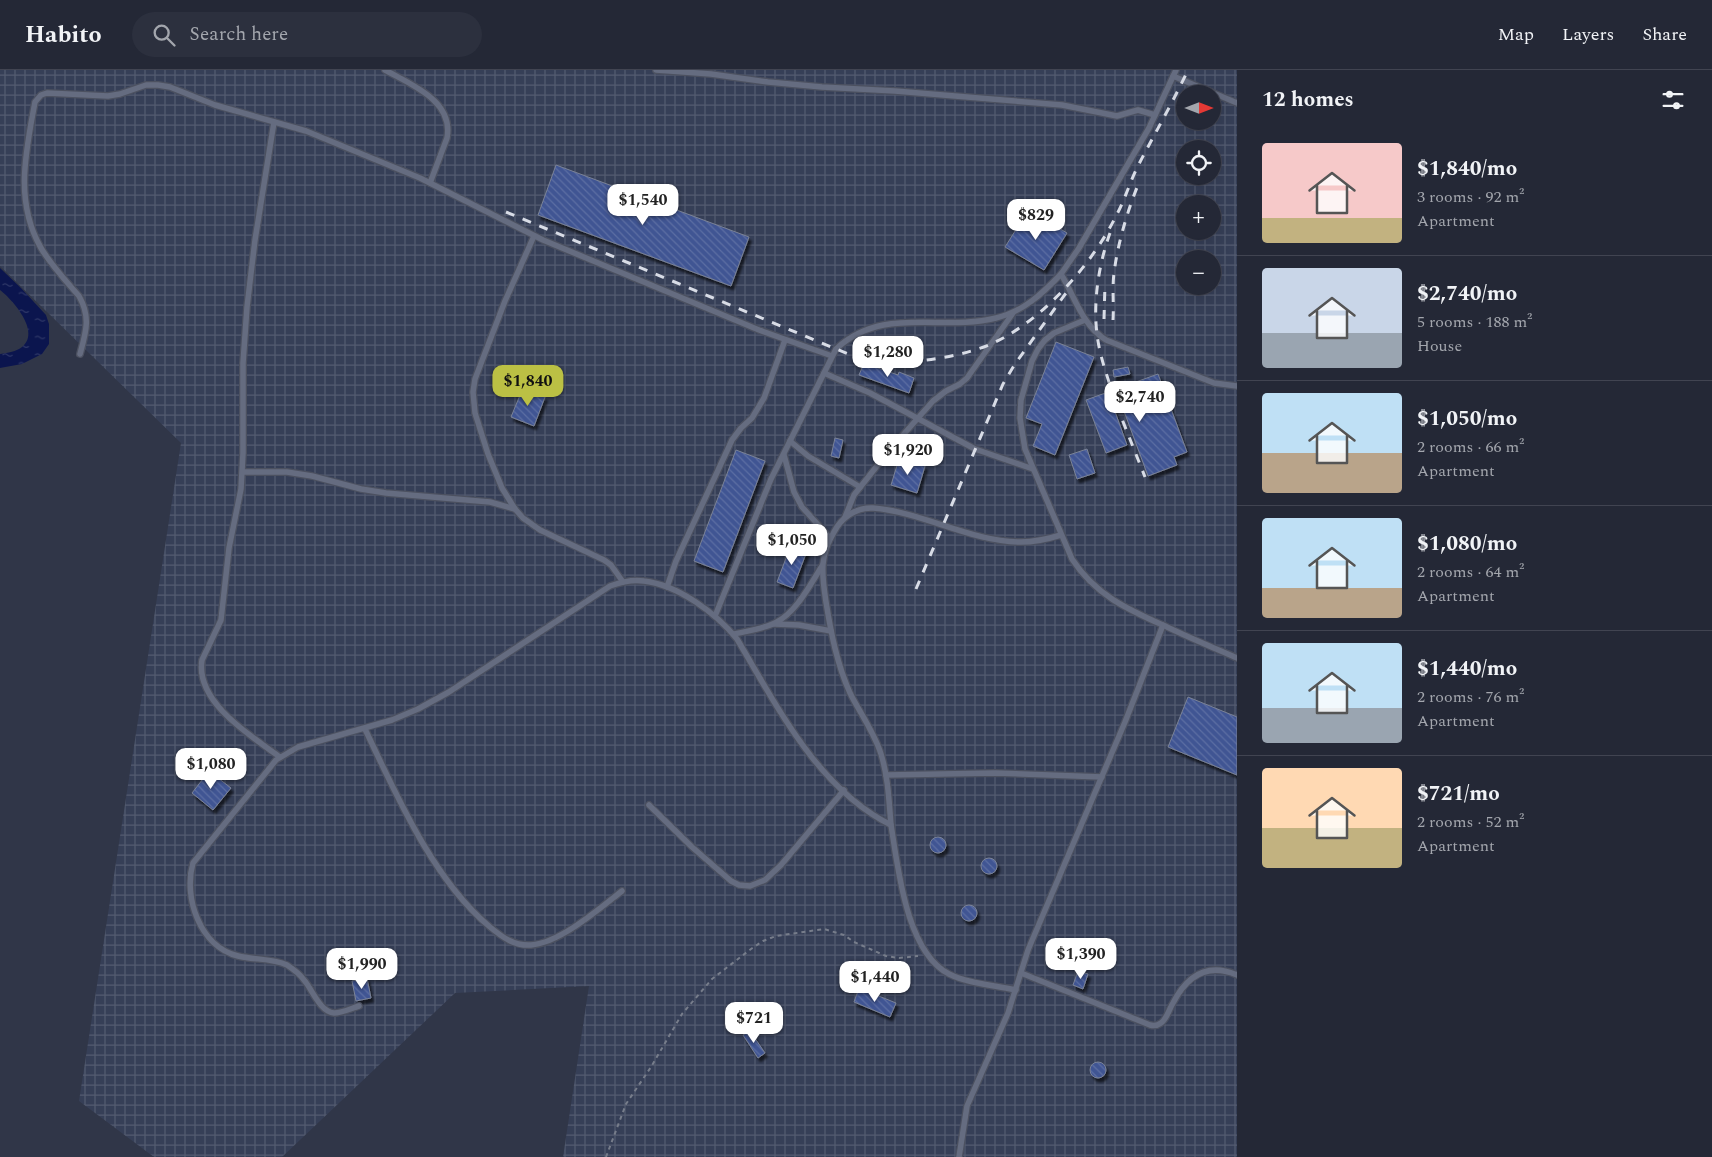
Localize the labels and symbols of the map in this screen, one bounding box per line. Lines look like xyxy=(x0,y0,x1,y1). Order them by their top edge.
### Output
north arrow xyxy=(1176,85,1221,130)
pin: $1,540 xyxy=(602,184,684,226)
pin: $829 xyxy=(1006,198,1066,241)
pin: $1,280 xyxy=(847,336,929,378)
pin: $1,840 xyxy=(487,364,569,407)
pin: $2,740 xyxy=(1099,380,1181,423)
pin: $1,920 xyxy=(867,434,949,476)
pin: $1,050 xyxy=(751,524,833,566)
pin: $1,080 xyxy=(170,748,252,790)
pin: $1,390 xyxy=(1040,938,1122,980)
pin: $1,990 xyxy=(321,948,403,990)
pin: $1,440 xyxy=(834,960,916,1003)
pin: $721 xyxy=(724,1002,784,1044)

